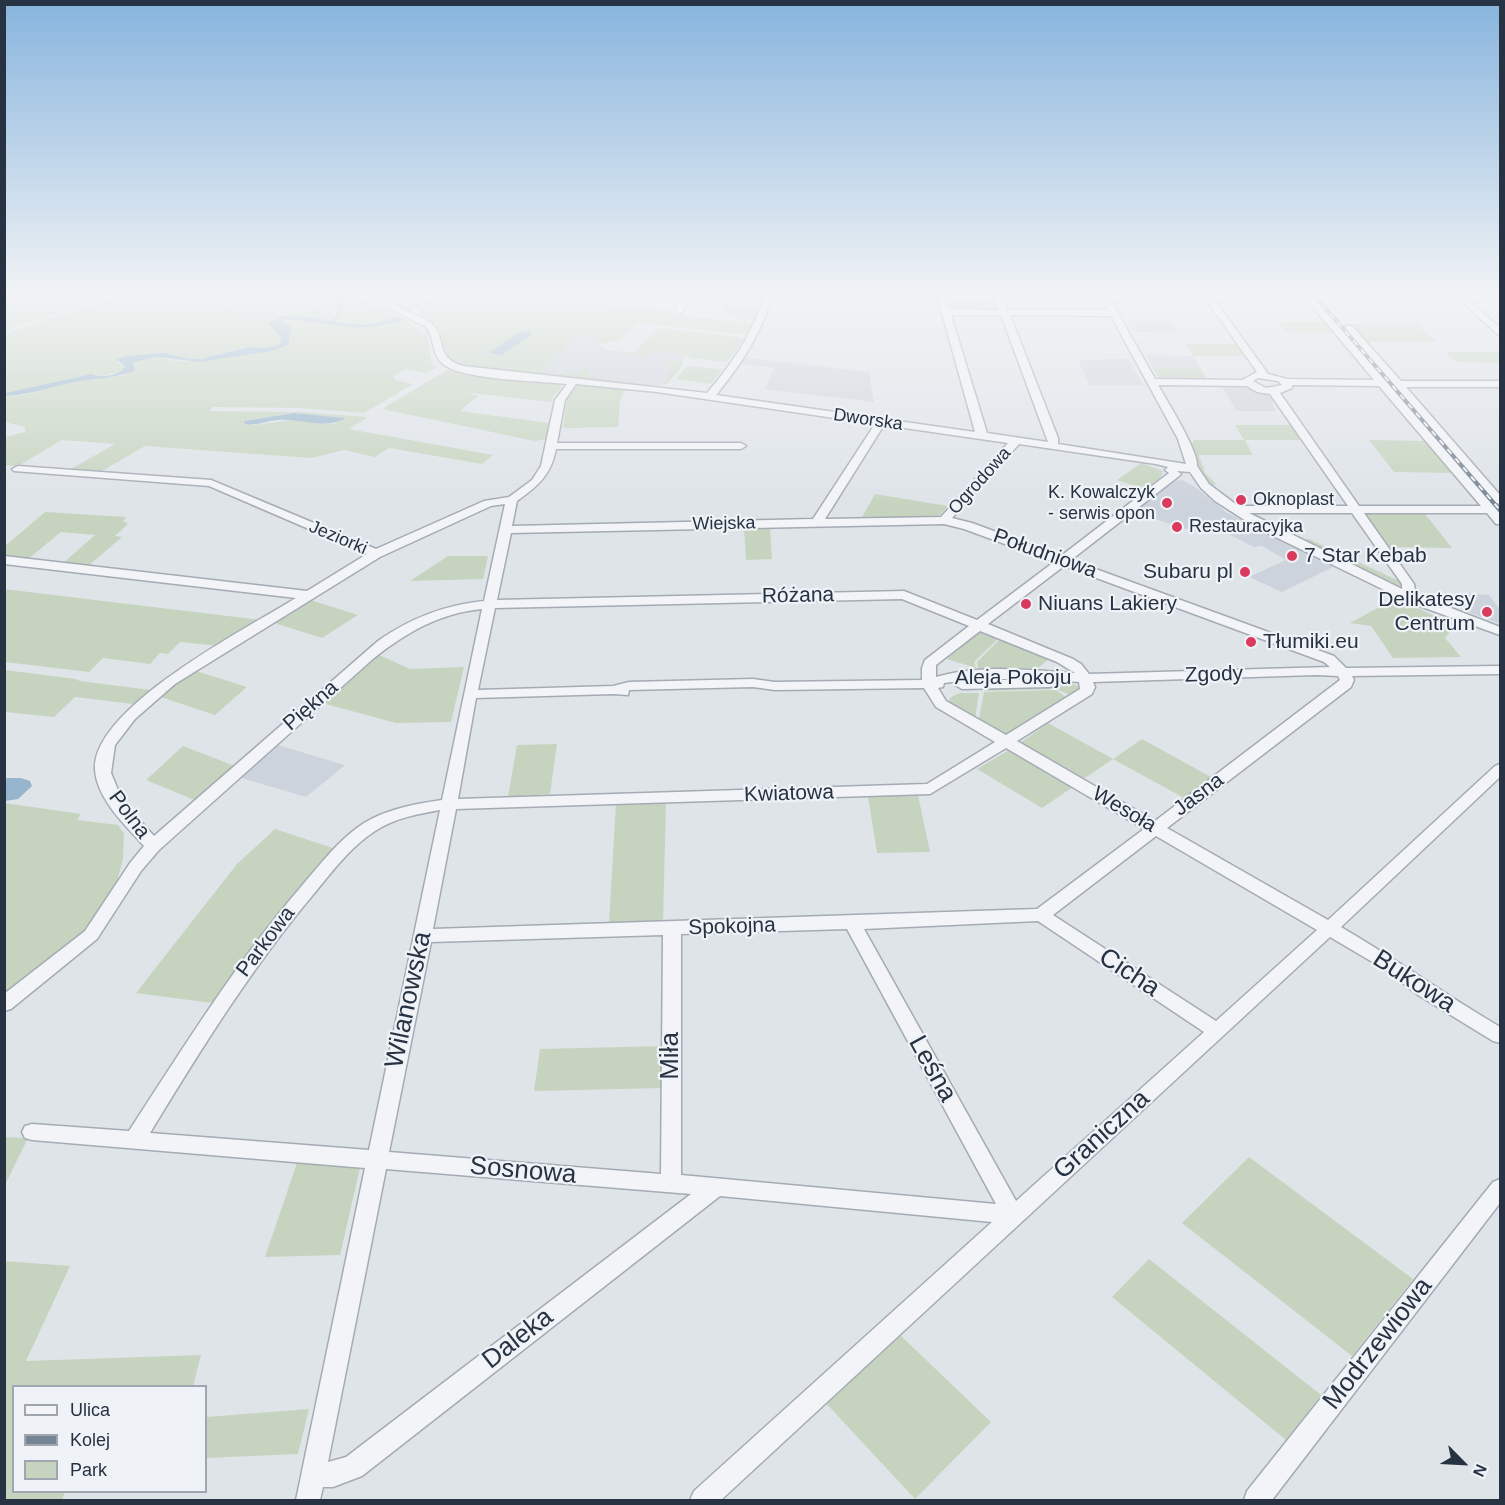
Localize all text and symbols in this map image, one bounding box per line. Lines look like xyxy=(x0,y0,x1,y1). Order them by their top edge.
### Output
street label: Dworska xyxy=(832,404,904,436)
street label: Ogrodowa xyxy=(944,443,1016,519)
place label: K. Kowalczyk - serwis opon xyxy=(1048,482,1155,524)
place label: Oknoplast xyxy=(1253,489,1334,511)
marker: Oknoplast xyxy=(1234,493,1248,507)
marker: K. Kowalczyk - serwis opon xyxy=(1160,496,1174,510)
street label: Wiejska xyxy=(692,513,756,535)
street label: Jeziorki xyxy=(306,516,370,560)
place label: Restauracyjka xyxy=(1189,516,1303,538)
marker: Restauracyjka xyxy=(1170,520,1184,534)
street label: Południowa xyxy=(990,524,1100,584)
place label: 7 Star Kebab xyxy=(1304,543,1427,569)
marker: 7 Star Kebab xyxy=(1285,549,1299,563)
place label: Subaru pl xyxy=(1143,559,1233,585)
marker: Subaru pl xyxy=(1238,565,1252,579)
street label: Różana xyxy=(762,583,834,609)
place label: Delikatesy Centrum xyxy=(1378,587,1475,637)
place label: Niuans Lakiery xyxy=(1038,591,1177,617)
marker: Niuans Lakiery xyxy=(1019,597,1033,611)
marker: Delikatesy Centrum xyxy=(1480,605,1494,619)
place label: Tłumiki.eu xyxy=(1263,629,1359,655)
marker: Tłumiki.eu xyxy=(1244,635,1258,649)
street label: Zgody xyxy=(1184,661,1244,689)
street label: Aleja Pokoju xyxy=(955,665,1071,691)
street label: Piękna xyxy=(279,675,343,737)
street label: Jasna xyxy=(1169,768,1229,822)
street label: Kwiatowa xyxy=(744,780,834,808)
street label: Wesoła xyxy=(1088,782,1160,838)
street label: Polna xyxy=(103,786,155,844)
street label: Parkowa xyxy=(231,902,301,982)
street label: Spokojna xyxy=(688,913,776,941)
street label: Wilanowska xyxy=(379,929,439,1071)
street label: Cicha xyxy=(1093,942,1165,1004)
street label: Bukowa xyxy=(1367,944,1461,1020)
street label: Leśna xyxy=(901,1030,963,1108)
street label: Miła xyxy=(655,1032,687,1080)
street label: Graniczna xyxy=(1048,1084,1156,1186)
street label: Sosnowa xyxy=(468,1151,578,1191)
street label: Modrzewiowa xyxy=(1317,1272,1439,1416)
street label: Daleka xyxy=(477,1302,559,1376)
legend xyxy=(12,1385,207,1493)
text: Ulica xyxy=(70,1400,110,1420)
text: Kolej xyxy=(70,1430,110,1450)
north arrow xyxy=(1433,1433,1493,1493)
text: Park xyxy=(70,1460,107,1480)
text: N xyxy=(1470,1462,1490,1479)

